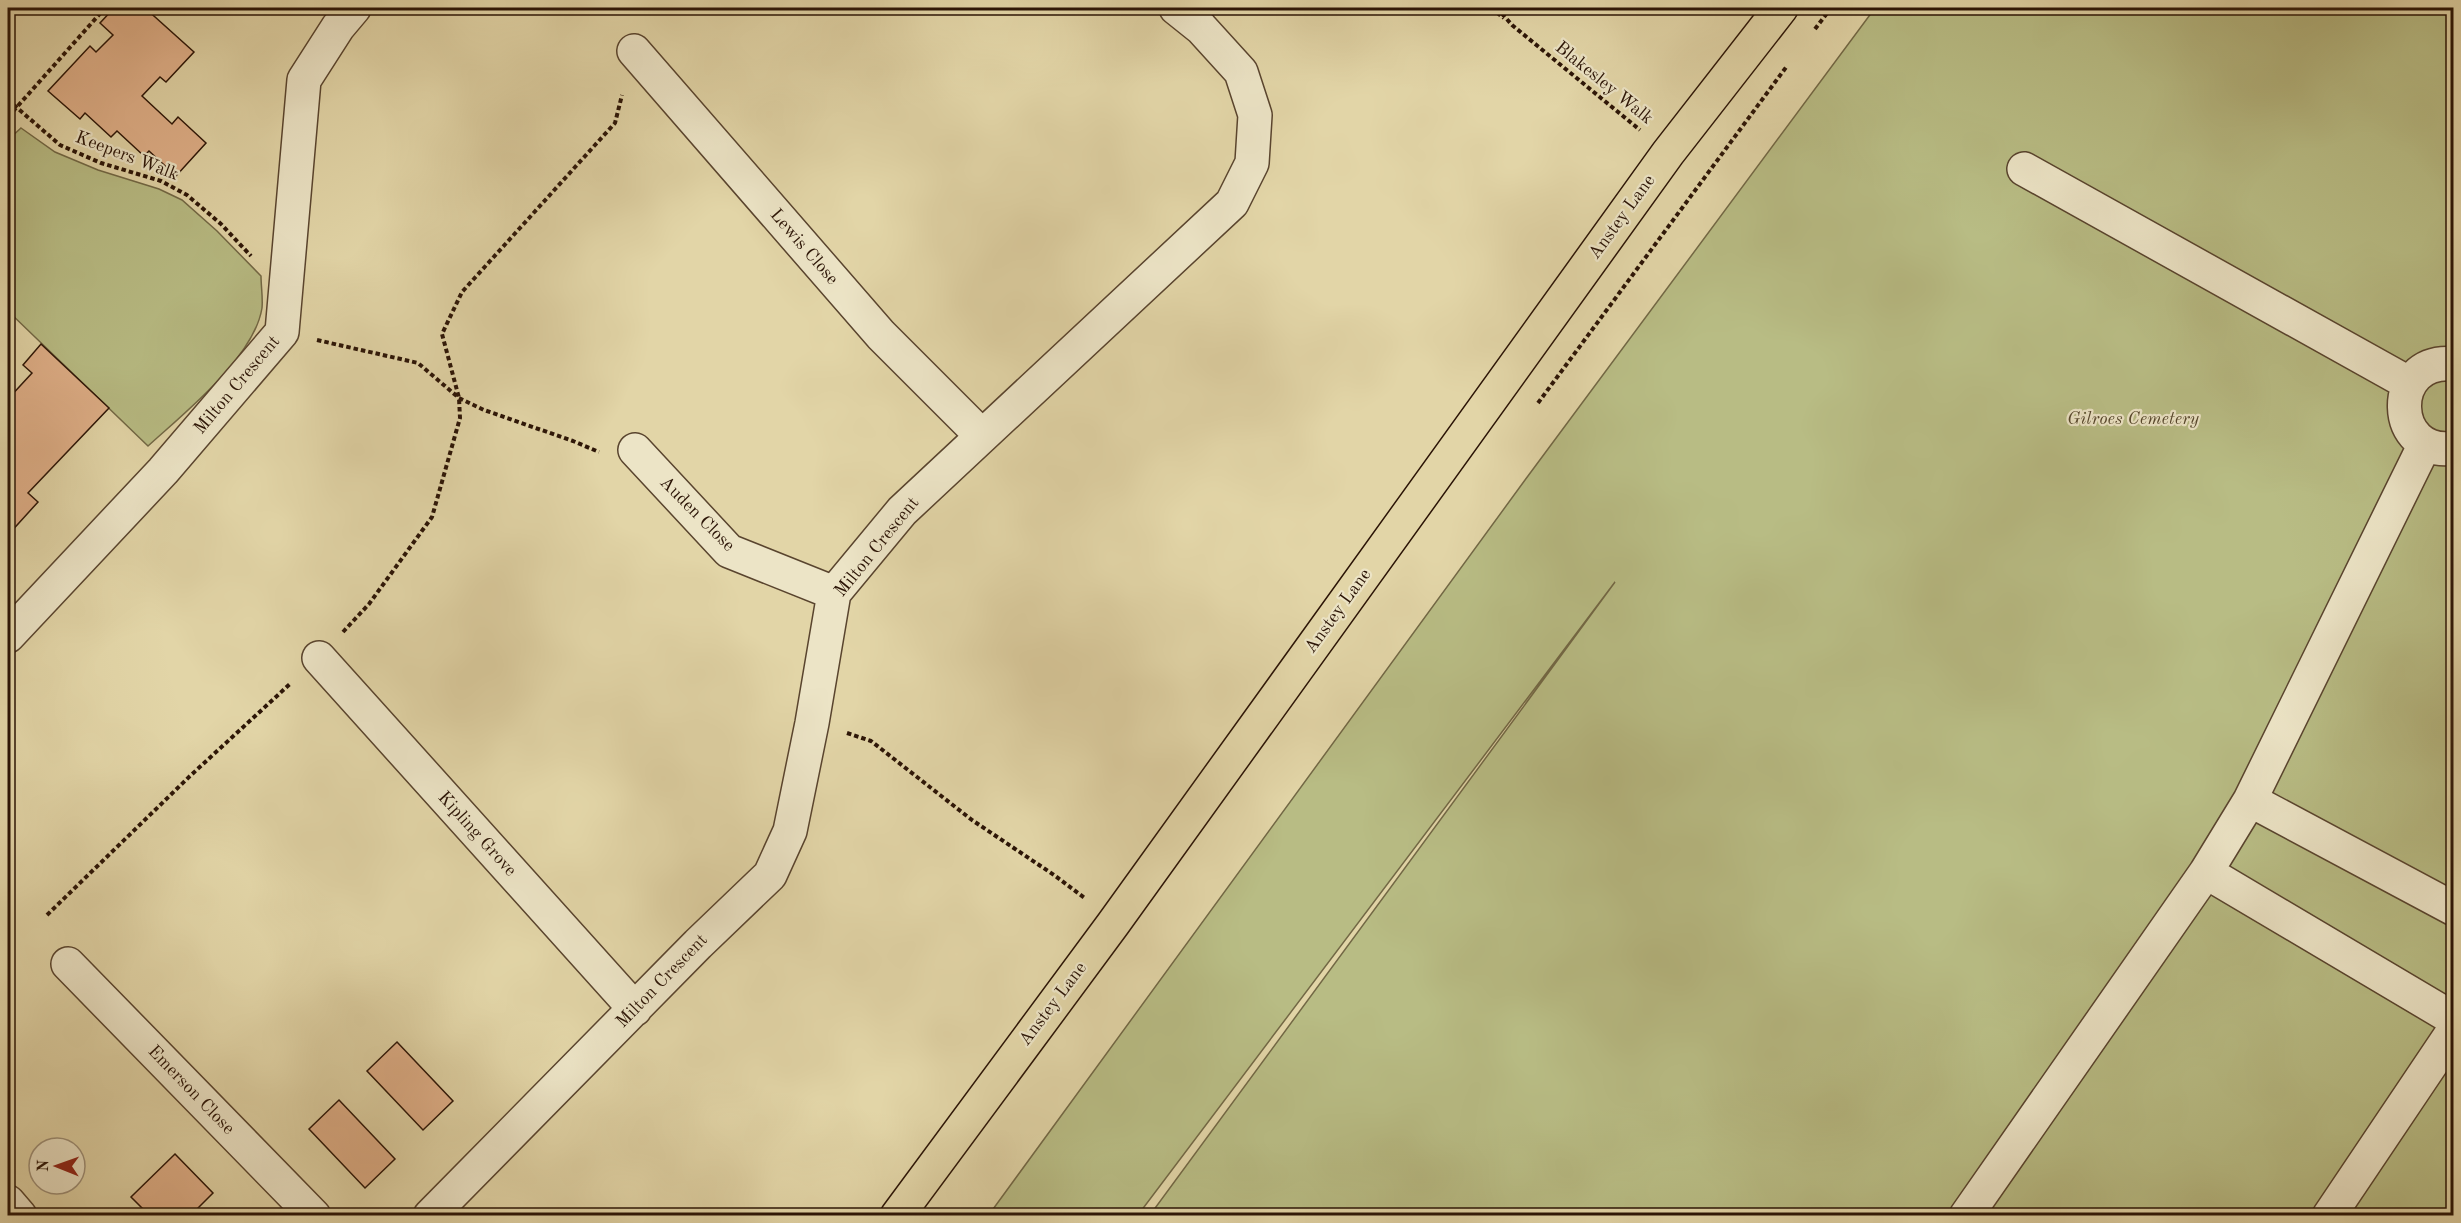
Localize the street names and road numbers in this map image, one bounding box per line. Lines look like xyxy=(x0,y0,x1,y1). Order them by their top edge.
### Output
street label: Blakesley Walk xyxy=(1552,38,1656,128)
street label: Keepers Walk xyxy=(73,128,181,184)
street label: Anstey Lane xyxy=(1586,171,1658,263)
street label: Lewis Close xyxy=(766,206,842,288)
street label: Milton Crescent xyxy=(191,332,283,438)
street label: Auden Close xyxy=(656,473,738,555)
street label: Milton Crescent xyxy=(831,494,923,600)
street label: Anstey Lane xyxy=(1302,565,1374,657)
street label: Kipling Grove xyxy=(434,788,520,880)
street label: Milton Crescent xyxy=(613,931,711,1031)
street label: Anstey Lane xyxy=(1016,959,1090,1049)
street label: Emerson Close xyxy=(144,1042,238,1138)

